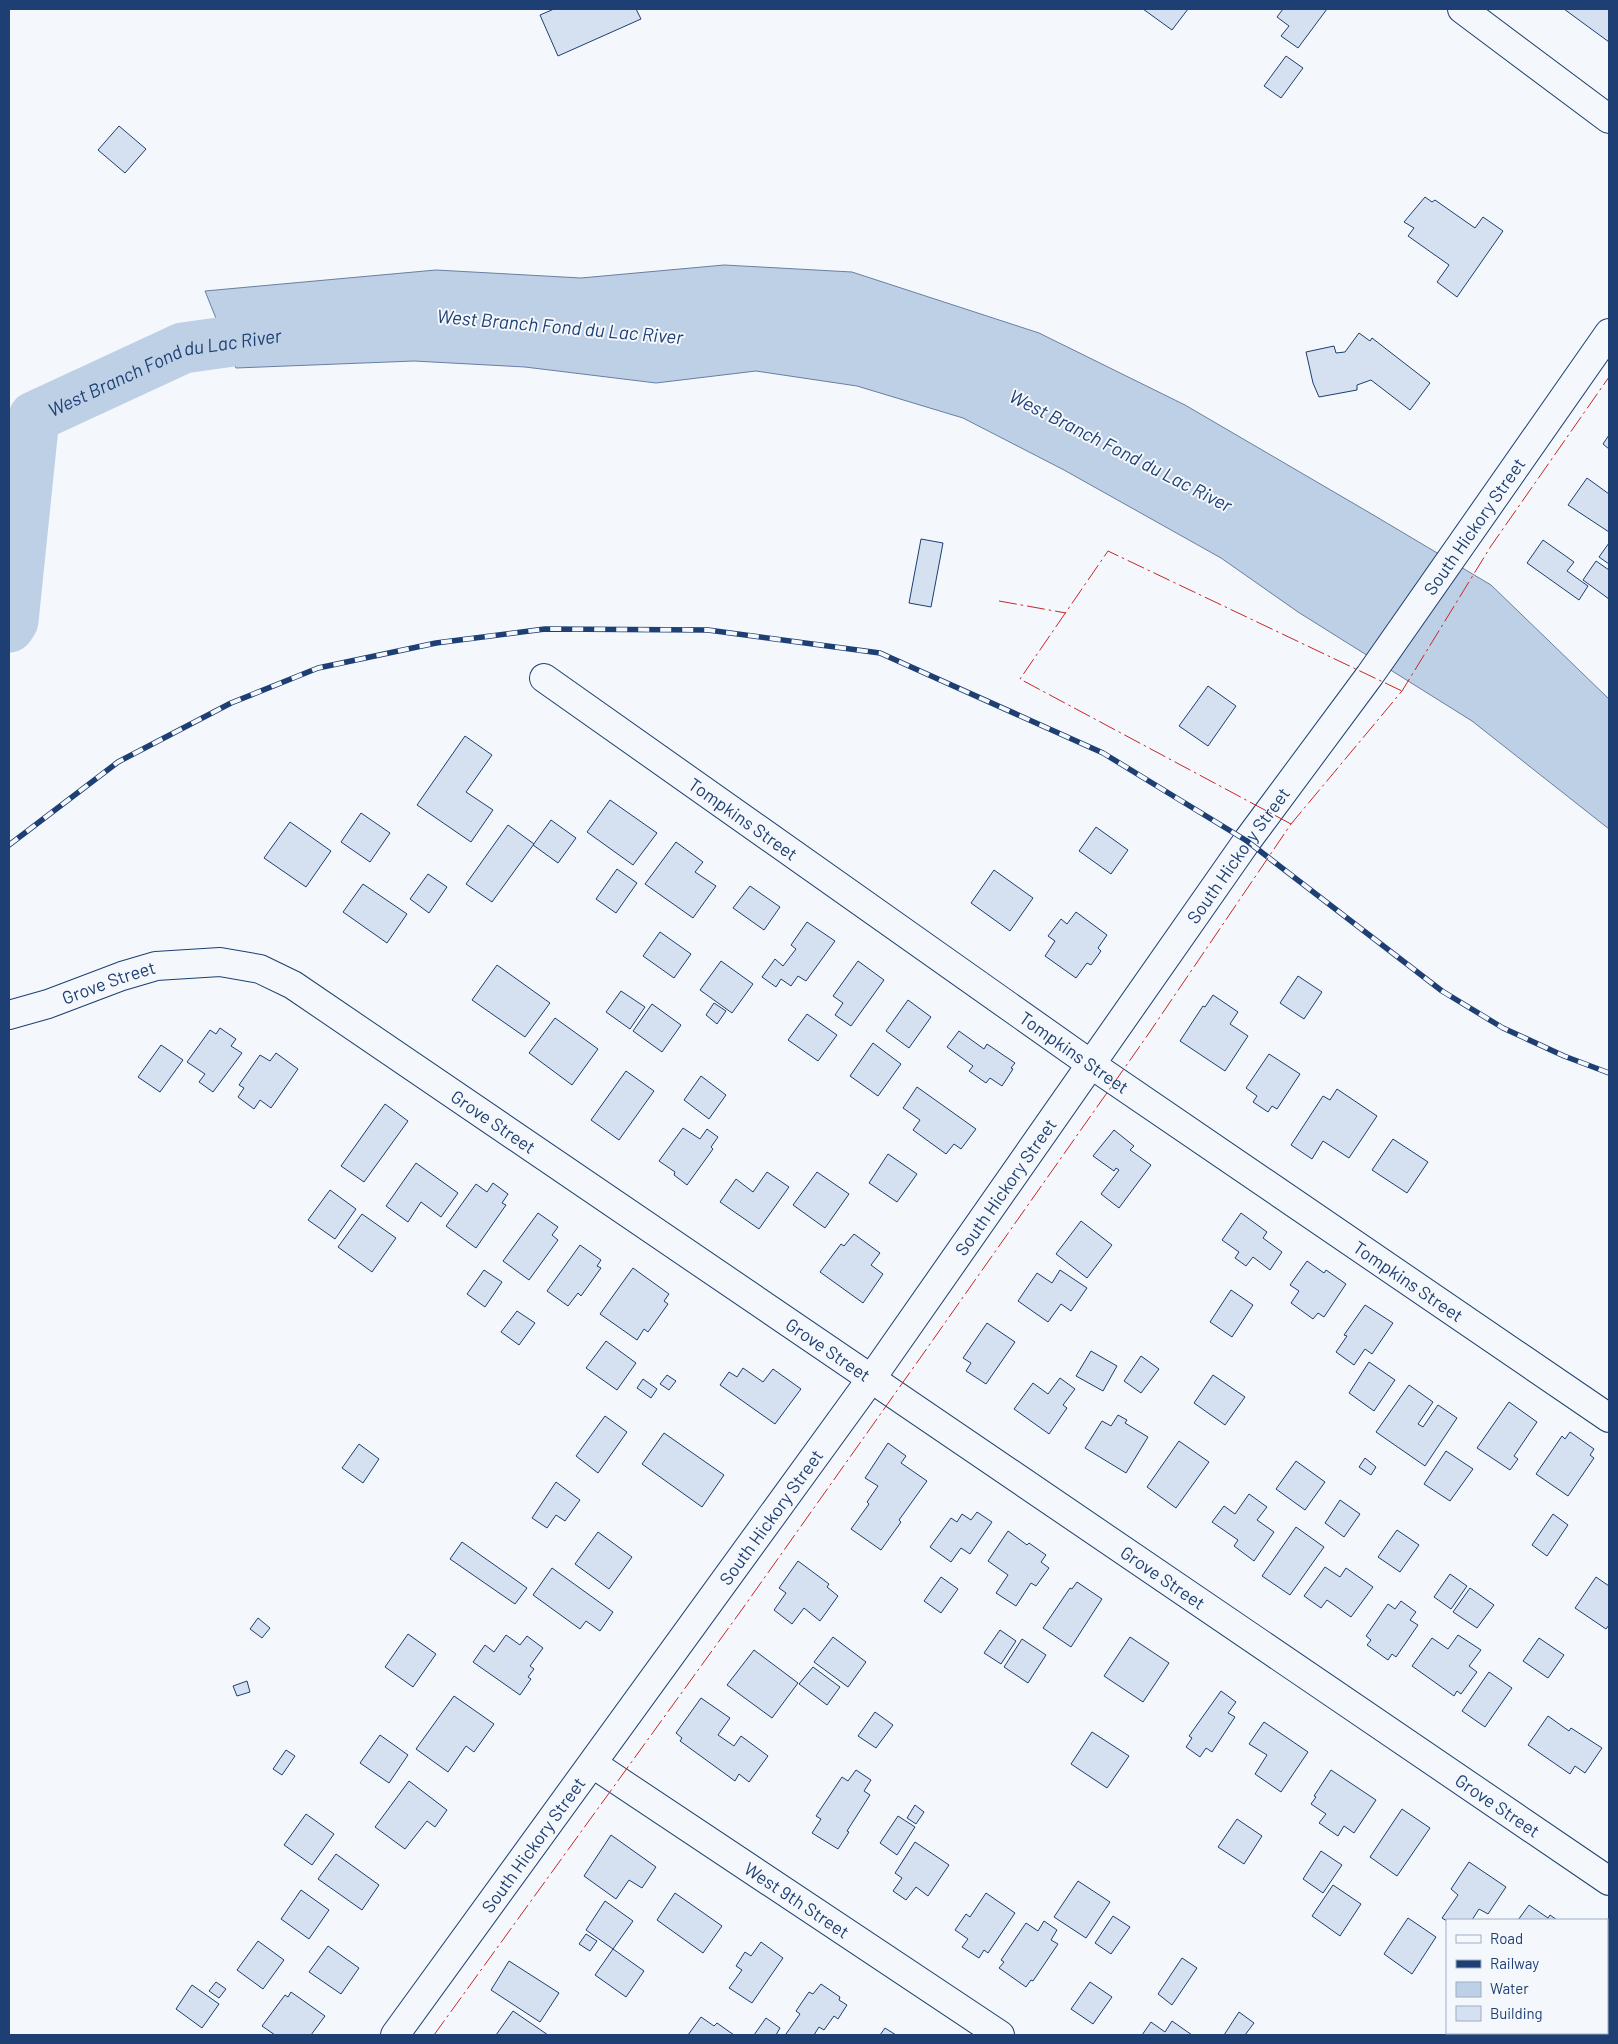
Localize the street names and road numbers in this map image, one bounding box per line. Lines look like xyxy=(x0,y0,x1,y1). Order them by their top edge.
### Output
street label: South Hickory Street xyxy=(1418,453,1529,599)
street label: Tompkins Street xyxy=(685,773,802,865)
street label: South Hickory Street xyxy=(1182,783,1294,928)
street label: Grove Street xyxy=(59,956,158,1009)
street label: Tompkins Street xyxy=(1015,1006,1133,1098)
street label: Grove Street xyxy=(447,1085,540,1158)
street label: South Hickory Street xyxy=(950,1114,1061,1260)
street label: Tompkins Street xyxy=(1349,1236,1468,1326)
street label: Grove Street xyxy=(782,1313,875,1386)
street label: South Hickory Street xyxy=(714,1445,827,1589)
street label: Grove Street xyxy=(1116,1541,1210,1614)
street label: Grove Street xyxy=(1451,1769,1544,1842)
street label: South Hickory Street xyxy=(476,1773,590,1917)
street label: West 9th Street xyxy=(740,1857,854,1943)

